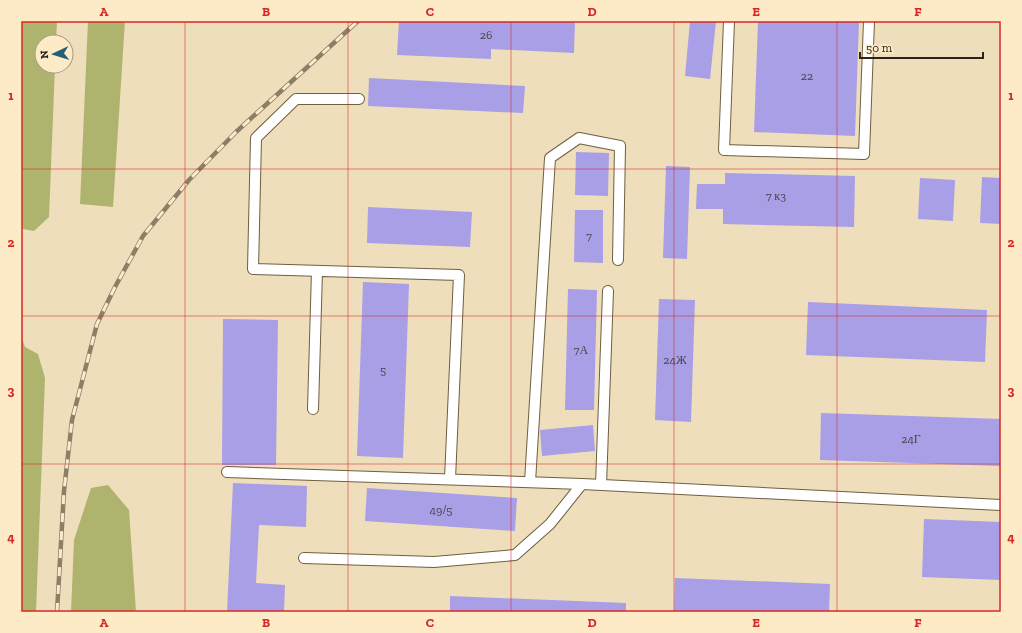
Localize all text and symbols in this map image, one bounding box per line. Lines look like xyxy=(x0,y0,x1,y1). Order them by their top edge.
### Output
text: A xyxy=(100,4,109,19)
text: B xyxy=(262,4,270,19)
text: C xyxy=(426,4,434,19)
text: D xyxy=(587,4,597,19)
text: E xyxy=(752,4,760,19)
text: F xyxy=(914,4,922,19)
house number: 26 xyxy=(480,28,492,42)
north arrow xyxy=(34,34,74,74)
scale bar xyxy=(860,34,983,60)
text: 50 m xyxy=(866,41,893,55)
text: N xyxy=(38,49,51,59)
house number: 22 xyxy=(801,69,813,83)
text: 1 xyxy=(8,88,14,103)
text: 1 xyxy=(1008,88,1014,103)
house number: 7 к3 xyxy=(766,189,786,203)
house number: 7 xyxy=(586,229,592,243)
text: 2 xyxy=(8,235,15,250)
text: 2 xyxy=(1008,235,1015,250)
house number: 7А xyxy=(574,343,588,357)
house number: 24Ж xyxy=(663,353,687,367)
house number: 5 xyxy=(380,363,386,377)
text: 3 xyxy=(8,383,15,398)
text: 3 xyxy=(1008,383,1015,398)
house number: 24Г xyxy=(901,432,921,446)
house number: 49/5 xyxy=(430,503,452,517)
text: 4 xyxy=(7,530,15,545)
text: 4 xyxy=(1007,530,1015,545)
text: A xyxy=(100,615,109,630)
text: B xyxy=(262,615,270,630)
text: C xyxy=(426,615,434,630)
text: D xyxy=(587,615,597,630)
text: E xyxy=(752,615,760,630)
text: F xyxy=(914,615,922,630)

